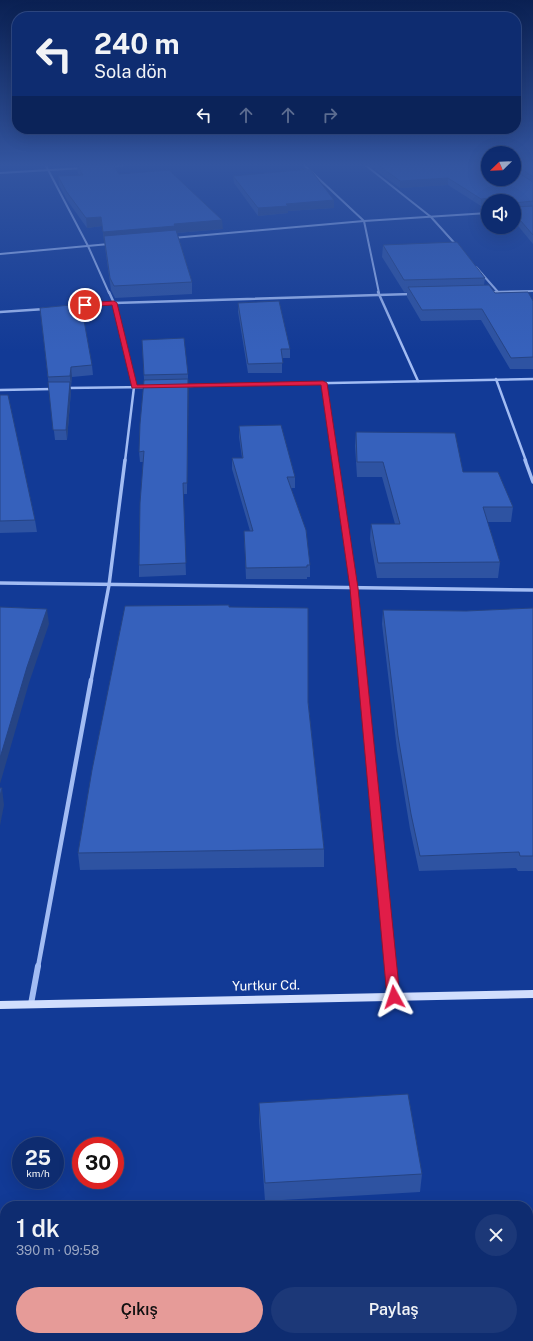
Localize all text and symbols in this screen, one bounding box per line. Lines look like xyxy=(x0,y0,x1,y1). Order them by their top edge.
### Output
text: 240 m xyxy=(94,27,180,60)
icon: left xyxy=(28,28,80,80)
text: Sola dön xyxy=(94,61,167,82)
icon: left xyxy=(193,104,215,126)
icon: ahead xyxy=(235,104,257,126)
icon: ahead xyxy=(277,104,299,126)
icon: right xyxy=(319,104,341,126)
north arrow xyxy=(481,146,521,186)
map controls xyxy=(481,146,521,234)
button: sound xyxy=(481,194,521,234)
pin xyxy=(68,288,102,322)
icon: arrive xyxy=(74,294,96,316)
position arrow xyxy=(373,976,415,1018)
street label: Yurtkur Cd. xyxy=(232,977,300,994)
speed limit sign: 30 xyxy=(72,1137,124,1189)
text: 25 xyxy=(25,1146,51,1170)
text: km/h xyxy=(26,1167,50,1179)
text: 1 dk xyxy=(16,1214,60,1242)
button: close xyxy=(475,1214,517,1256)
text: 390 m · 09:58 xyxy=(16,1243,99,1258)
button: Çıkış xyxy=(16,1287,263,1333)
button: Paylaş xyxy=(271,1287,517,1333)

